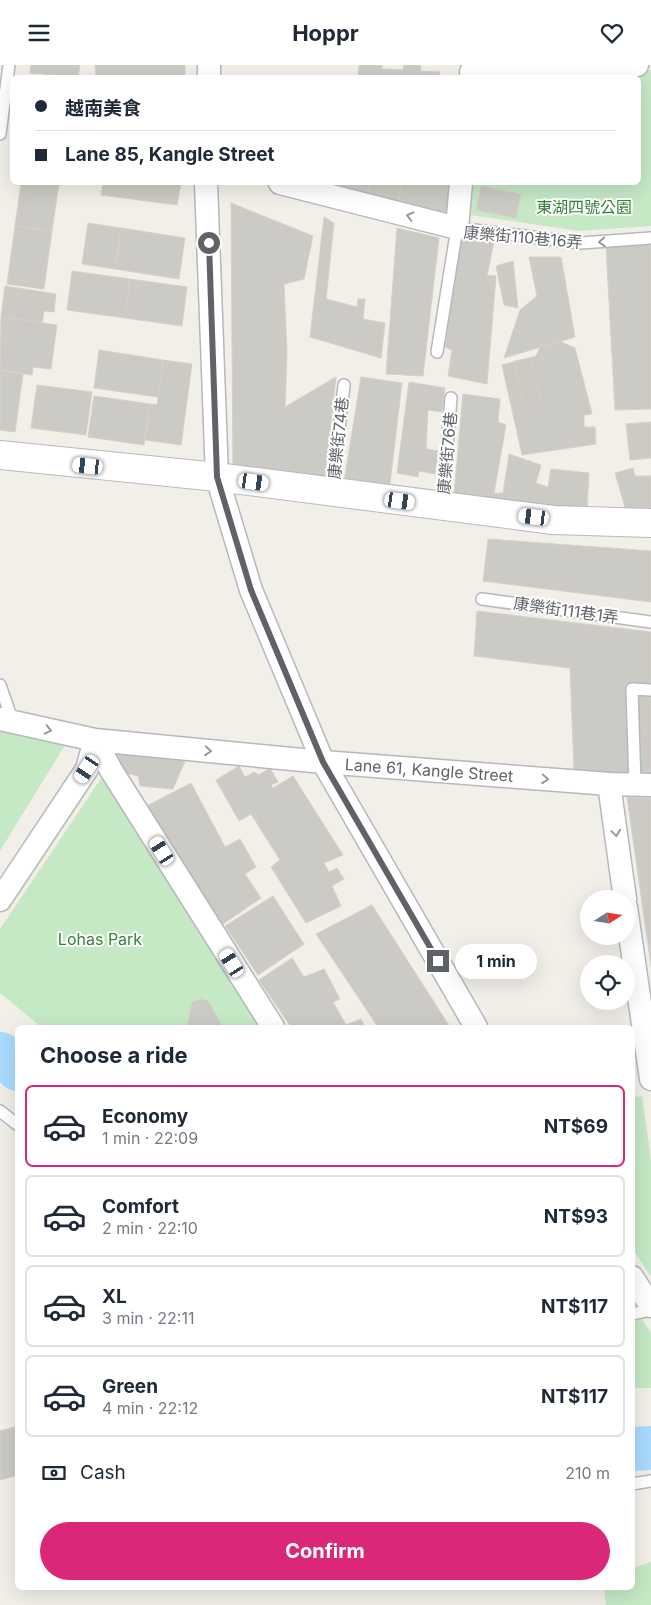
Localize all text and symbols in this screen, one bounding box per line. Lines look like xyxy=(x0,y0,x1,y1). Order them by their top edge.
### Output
icon: menu xyxy=(25,19,53,47)
icon: heart xyxy=(598,19,626,47)
text: Hoppr xyxy=(292,20,359,46)
text: 越南美食 xyxy=(65,97,141,120)
text: Lane 85, Kangle Street xyxy=(65,143,275,166)
park label: 東湖四號公園 xyxy=(536,197,632,217)
one-way arrow xyxy=(405,211,414,222)
street label: 康樂街110巷16弄 xyxy=(463,222,583,252)
route start xyxy=(198,232,220,254)
one-way arrow xyxy=(598,236,606,247)
street label: 康樂街74巷 xyxy=(324,396,352,480)
street label: 康樂街76巷 xyxy=(433,411,461,495)
car xyxy=(72,457,103,475)
car xyxy=(238,472,269,492)
car xyxy=(384,491,415,511)
car xyxy=(518,508,549,526)
street label: 康樂街111巷1弄 xyxy=(512,593,620,627)
one-way arrow xyxy=(43,724,52,735)
one-way arrow xyxy=(205,745,213,756)
car xyxy=(72,752,101,786)
street label: Lane 61, Kangle Street xyxy=(344,754,514,786)
one-way arrow xyxy=(541,774,549,785)
one-way arrow xyxy=(610,828,620,837)
car xyxy=(147,834,176,868)
north arrow xyxy=(580,890,635,945)
map controls xyxy=(580,890,635,1010)
park label: Lohas Park xyxy=(58,929,142,949)
callout: 1 min xyxy=(456,943,538,979)
car xyxy=(217,946,246,980)
route end xyxy=(427,950,449,972)
text: 1 min xyxy=(476,951,516,971)
button: locate xyxy=(580,955,635,1010)
text: Choose a ride xyxy=(40,1042,188,1068)
icon: car xyxy=(42,1104,87,1149)
text: Economy xyxy=(102,1105,188,1128)
text: NT$69 xyxy=(544,1115,608,1138)
text: 1 min · 22:09 xyxy=(102,1128,198,1148)
icon: car xyxy=(42,1194,87,1239)
text: Comfort xyxy=(102,1195,179,1218)
text: NT$93 xyxy=(544,1205,608,1228)
text: 2 min · 22:10 xyxy=(102,1218,198,1238)
icon: car xyxy=(42,1284,87,1329)
text: XL xyxy=(102,1285,127,1308)
text: NT$117 xyxy=(541,1295,608,1318)
text: 3 min · 22:11 xyxy=(102,1308,194,1328)
icon: car xyxy=(42,1374,87,1419)
text: Green xyxy=(102,1375,158,1398)
text: NT$117 xyxy=(541,1385,608,1408)
text: 4 min · 22:12 xyxy=(102,1398,198,1418)
icon: cash xyxy=(40,1459,68,1487)
text: Cash xyxy=(80,1461,126,1484)
text: 210 m xyxy=(565,1463,610,1483)
button: Confirm xyxy=(40,1522,610,1580)

